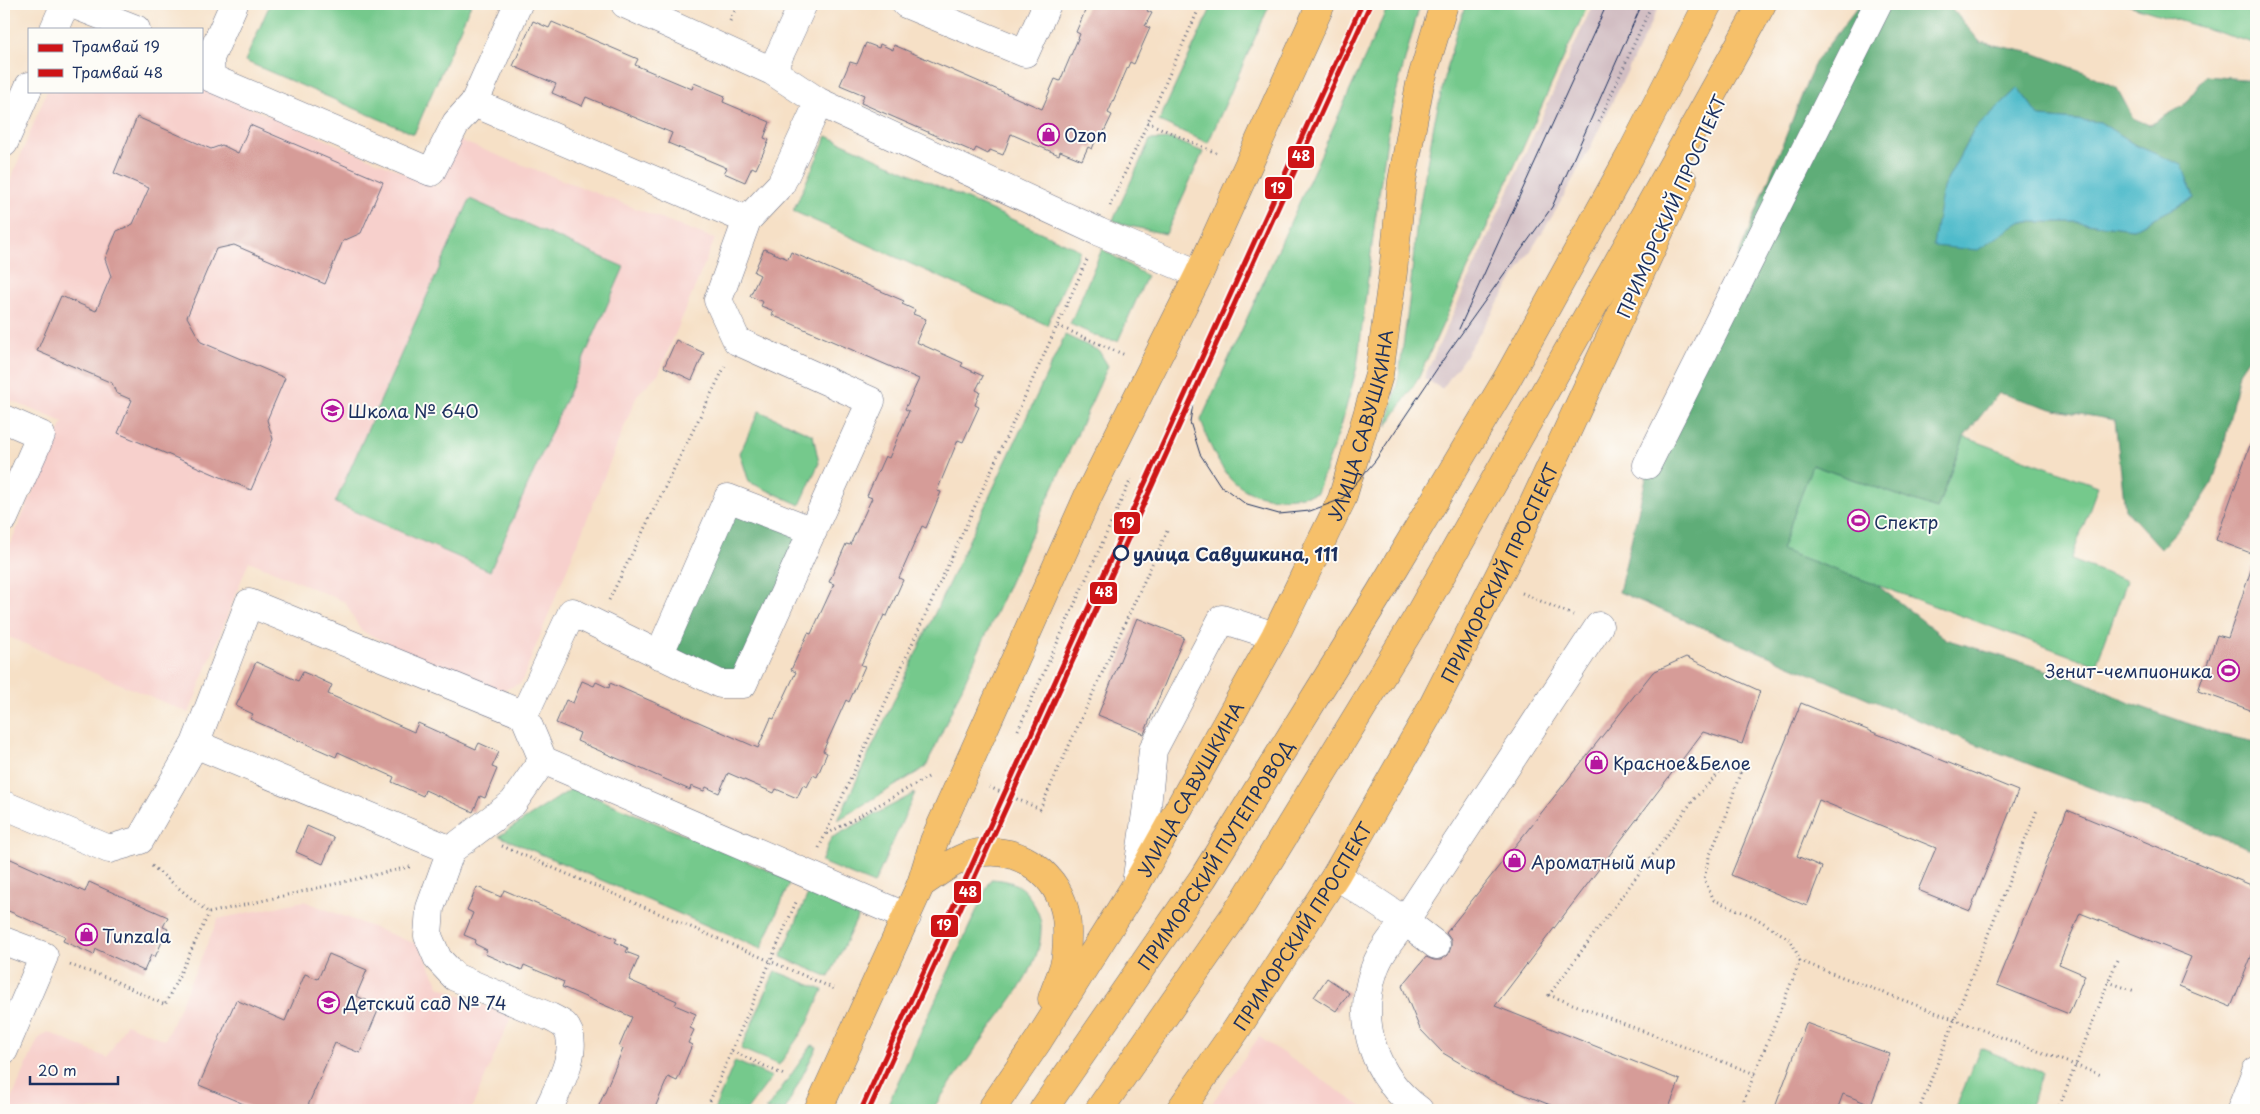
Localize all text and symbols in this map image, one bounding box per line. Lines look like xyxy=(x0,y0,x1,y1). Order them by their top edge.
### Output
legend xyxy=(28,28,202,92)
text: Трамвай 19 xyxy=(72,34,160,57)
text: Трамвай 48 xyxy=(72,60,163,83)
street label: ПРИМОРСКИЙ ПРОСПЕКТ xyxy=(1609,89,1733,322)
place label: Ozon xyxy=(1064,121,1107,148)
shop icon: Ozon xyxy=(1036,122,1060,146)
line badge: 48 xyxy=(1287,145,1315,169)
text: 48 xyxy=(1292,145,1310,166)
line badge: 19 xyxy=(1264,176,1293,200)
text: 19 xyxy=(1270,177,1286,198)
street label: УЛИЦА САВУШКИНА xyxy=(1320,328,1399,525)
place label: Школа № 640 xyxy=(348,397,479,424)
school or university icon: Школа № 640 xyxy=(320,398,344,422)
street label: ПРИМОРСКИЙ ПРОСПЕКТ xyxy=(1433,457,1565,687)
place label: Спектр xyxy=(1874,508,1938,535)
sports icon: Спектр xyxy=(1846,509,1870,533)
line badge: 19 xyxy=(1113,511,1141,535)
text: 19 xyxy=(1119,512,1135,533)
place label: улица Савушкина, 111 xyxy=(1133,540,1339,567)
marker: улица Савушкина, 111 xyxy=(1113,545,1129,561)
line badge: 48 xyxy=(1089,581,1118,605)
text: 48 xyxy=(1095,581,1113,602)
place label: Зенит-чемпионика xyxy=(2045,657,2213,684)
sports icon: Зенит-чемпионика xyxy=(2216,658,2240,682)
street label: УЛИЦА САВУШКИНА xyxy=(1130,696,1250,881)
street label: ПРИМОРСКИЙ ПУТЕПРОВОД xyxy=(1130,734,1299,975)
place label: Красное&Белое xyxy=(1613,749,1751,776)
shop icon: Красное&Белое xyxy=(1585,750,1609,774)
street label: ПРИМОРСКИЙ ПРОСПЕКТ xyxy=(1226,816,1378,1035)
place label: Ароматный мир xyxy=(1531,848,1676,875)
shop icon: Ароматный мир xyxy=(1503,849,1527,873)
line badge: 48 xyxy=(953,880,982,904)
text: 48 xyxy=(959,881,977,902)
line badge: 19 xyxy=(930,914,959,938)
text: 19 xyxy=(936,914,952,935)
place label: Tunzala xyxy=(102,922,171,949)
shop icon: Tunzala xyxy=(74,923,98,947)
place label: Детский сад № 74 xyxy=(343,989,507,1016)
school or university icon: Детский сад № 74 xyxy=(316,990,340,1014)
scale bar xyxy=(30,1054,118,1086)
text: 20 m xyxy=(38,1058,77,1081)

